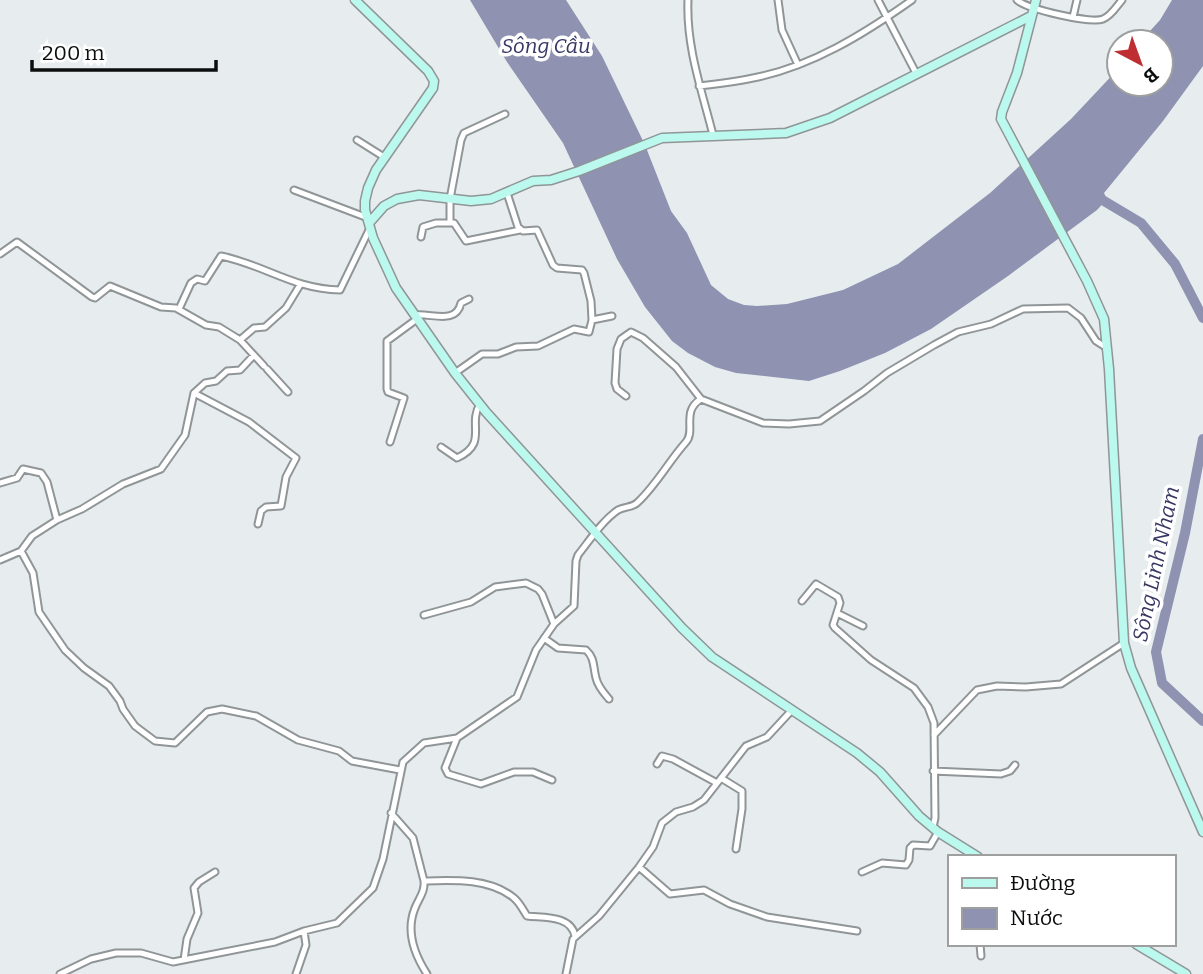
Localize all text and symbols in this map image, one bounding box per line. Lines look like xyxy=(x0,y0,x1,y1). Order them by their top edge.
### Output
scale bar xyxy=(32,28,215,72)
north arrow xyxy=(1105,28,1175,98)
water label: Sông Cầu xyxy=(501,33,591,59)
text: 200 m xyxy=(42,40,105,66)
text: B xyxy=(1139,63,1163,88)
water label: Sông Linh Nham xyxy=(1127,484,1185,644)
legend xyxy=(948,855,1175,946)
text: Đường xyxy=(1010,870,1076,896)
text: Nước xyxy=(1010,905,1063,931)

